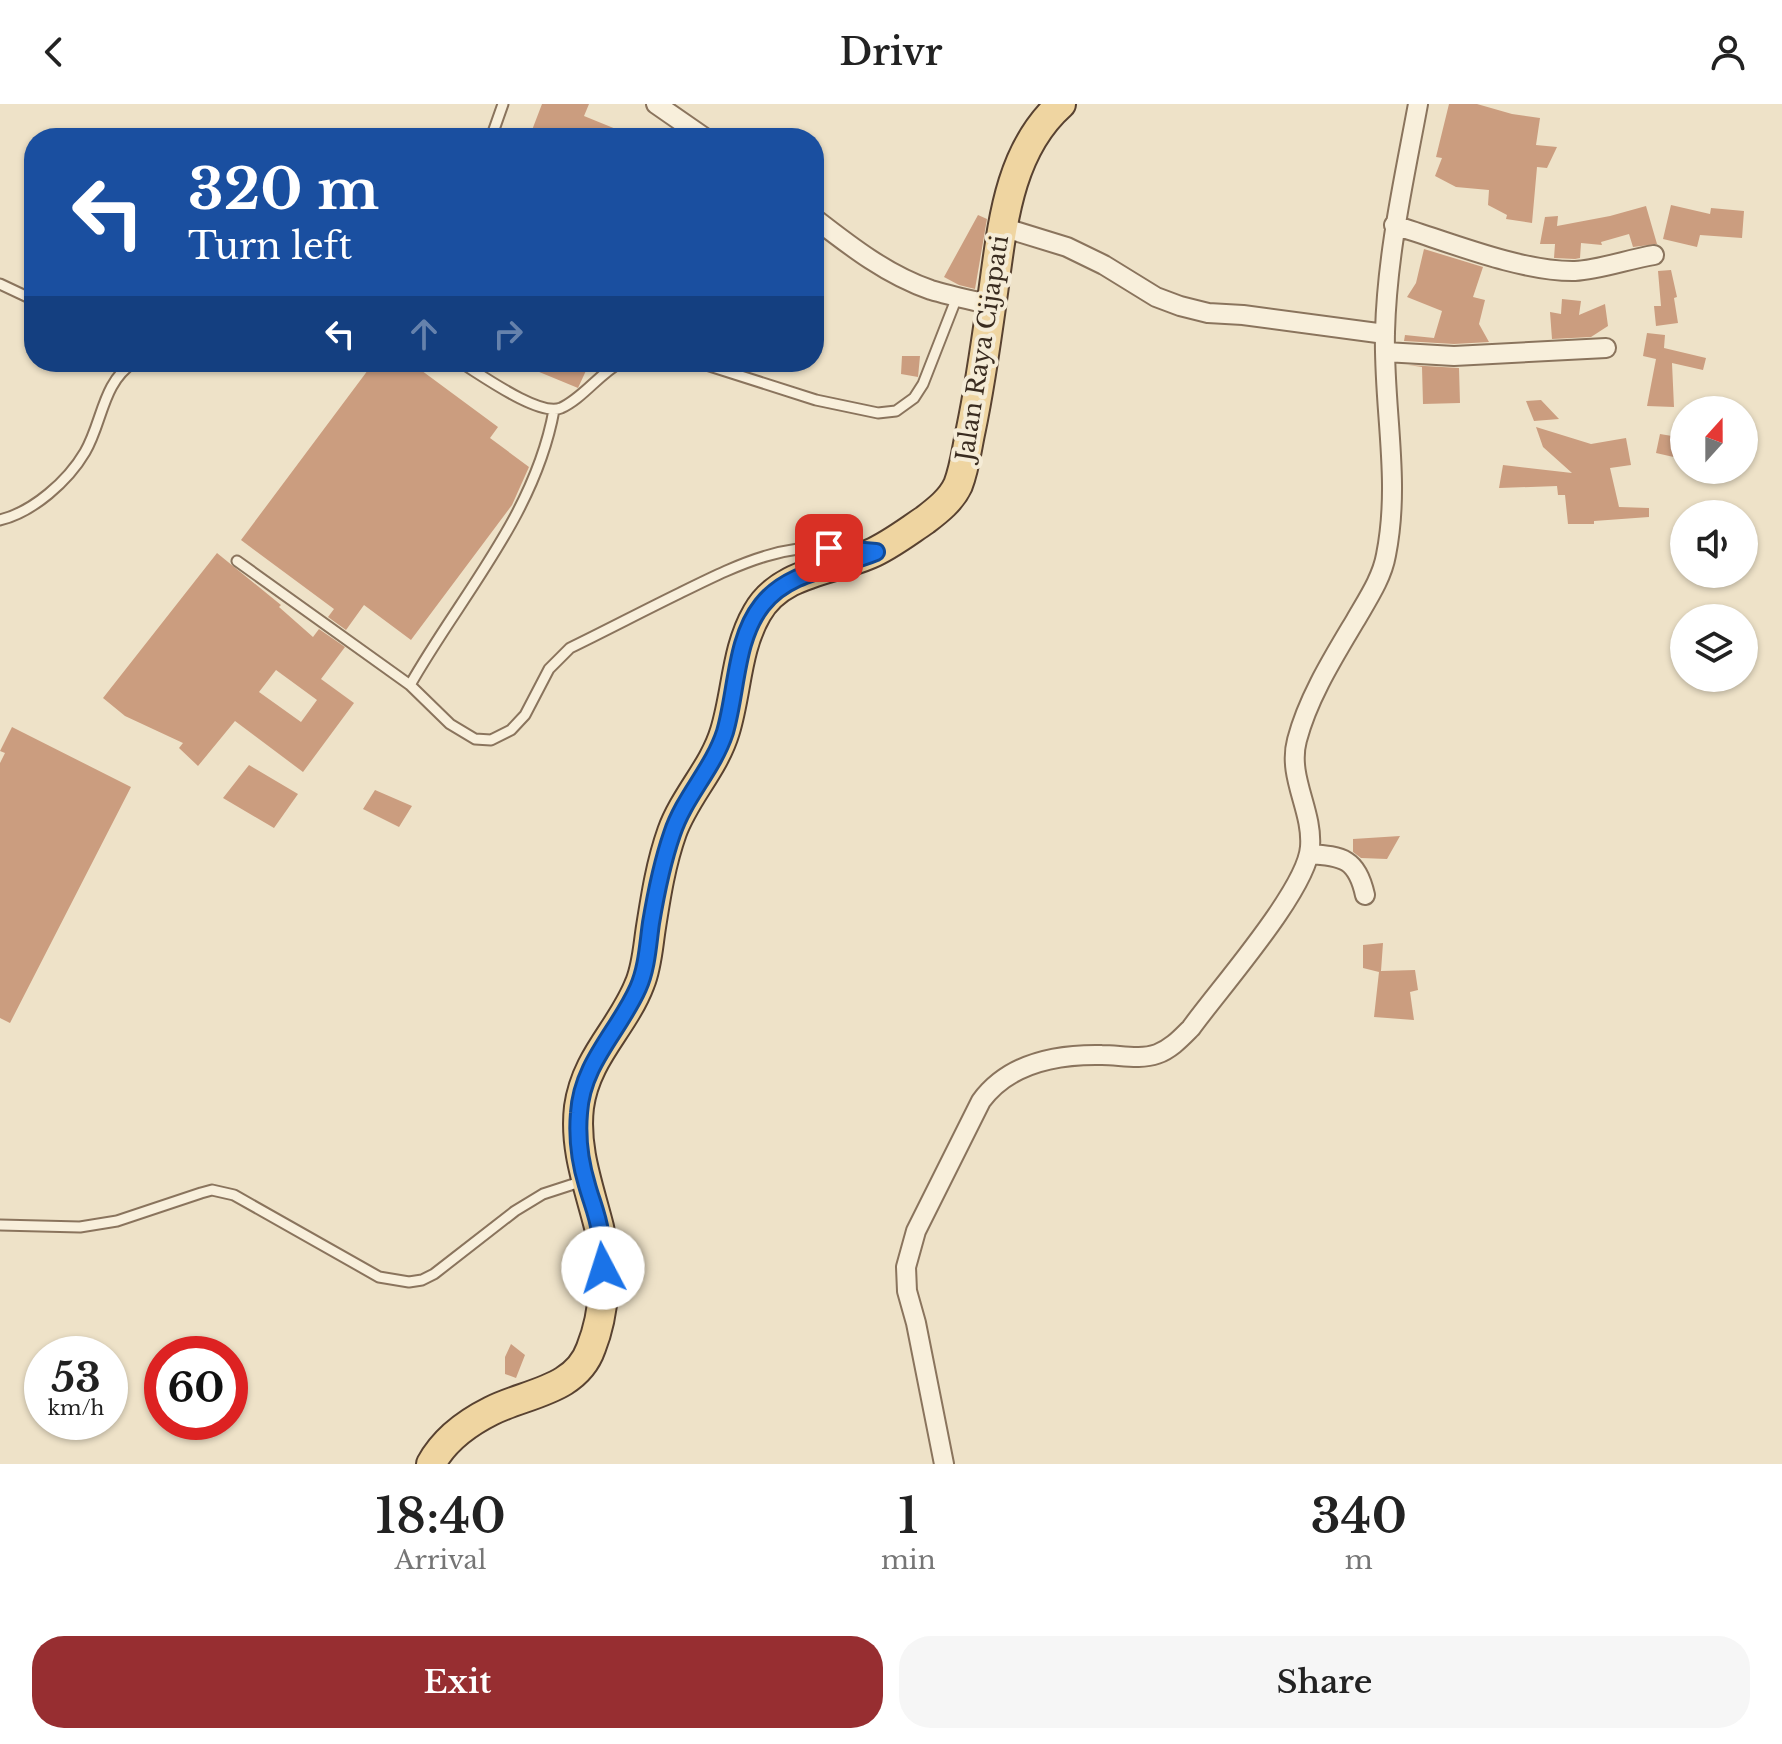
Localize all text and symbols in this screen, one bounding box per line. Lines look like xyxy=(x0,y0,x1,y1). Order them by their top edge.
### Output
icon: back xyxy=(32,30,76,74)
text: Drivr xyxy=(840,30,942,75)
icon: person xyxy=(1706,30,1750,74)
text: 320 m xyxy=(188,155,379,224)
icon: left xyxy=(56,160,160,264)
text: Turn left xyxy=(188,224,352,269)
street label: Jalan Raya Cijapati xyxy=(949,233,1014,466)
icon: left xyxy=(318,312,362,356)
icon: ahead xyxy=(402,312,446,356)
icon: right xyxy=(486,312,530,356)
north arrow xyxy=(1670,396,1758,484)
map controls xyxy=(1670,396,1758,692)
button: sound xyxy=(1670,500,1758,588)
pin xyxy=(795,514,863,582)
icon: arrive xyxy=(807,526,851,570)
button: layers xyxy=(1670,604,1758,692)
position arrow xyxy=(561,1226,645,1310)
speed limit sign: 60 xyxy=(144,1336,248,1440)
text: 53 xyxy=(51,1353,101,1403)
text: km/h xyxy=(48,1396,104,1420)
text: 18:40 xyxy=(375,1486,506,1546)
text: 1 xyxy=(898,1486,919,1546)
text: 340 xyxy=(1311,1486,1407,1546)
text: Arrival xyxy=(394,1544,486,1576)
text: min xyxy=(881,1544,936,1576)
text: m xyxy=(1345,1544,1373,1576)
button: Exit xyxy=(32,1636,883,1728)
button: Share xyxy=(899,1636,1750,1728)

